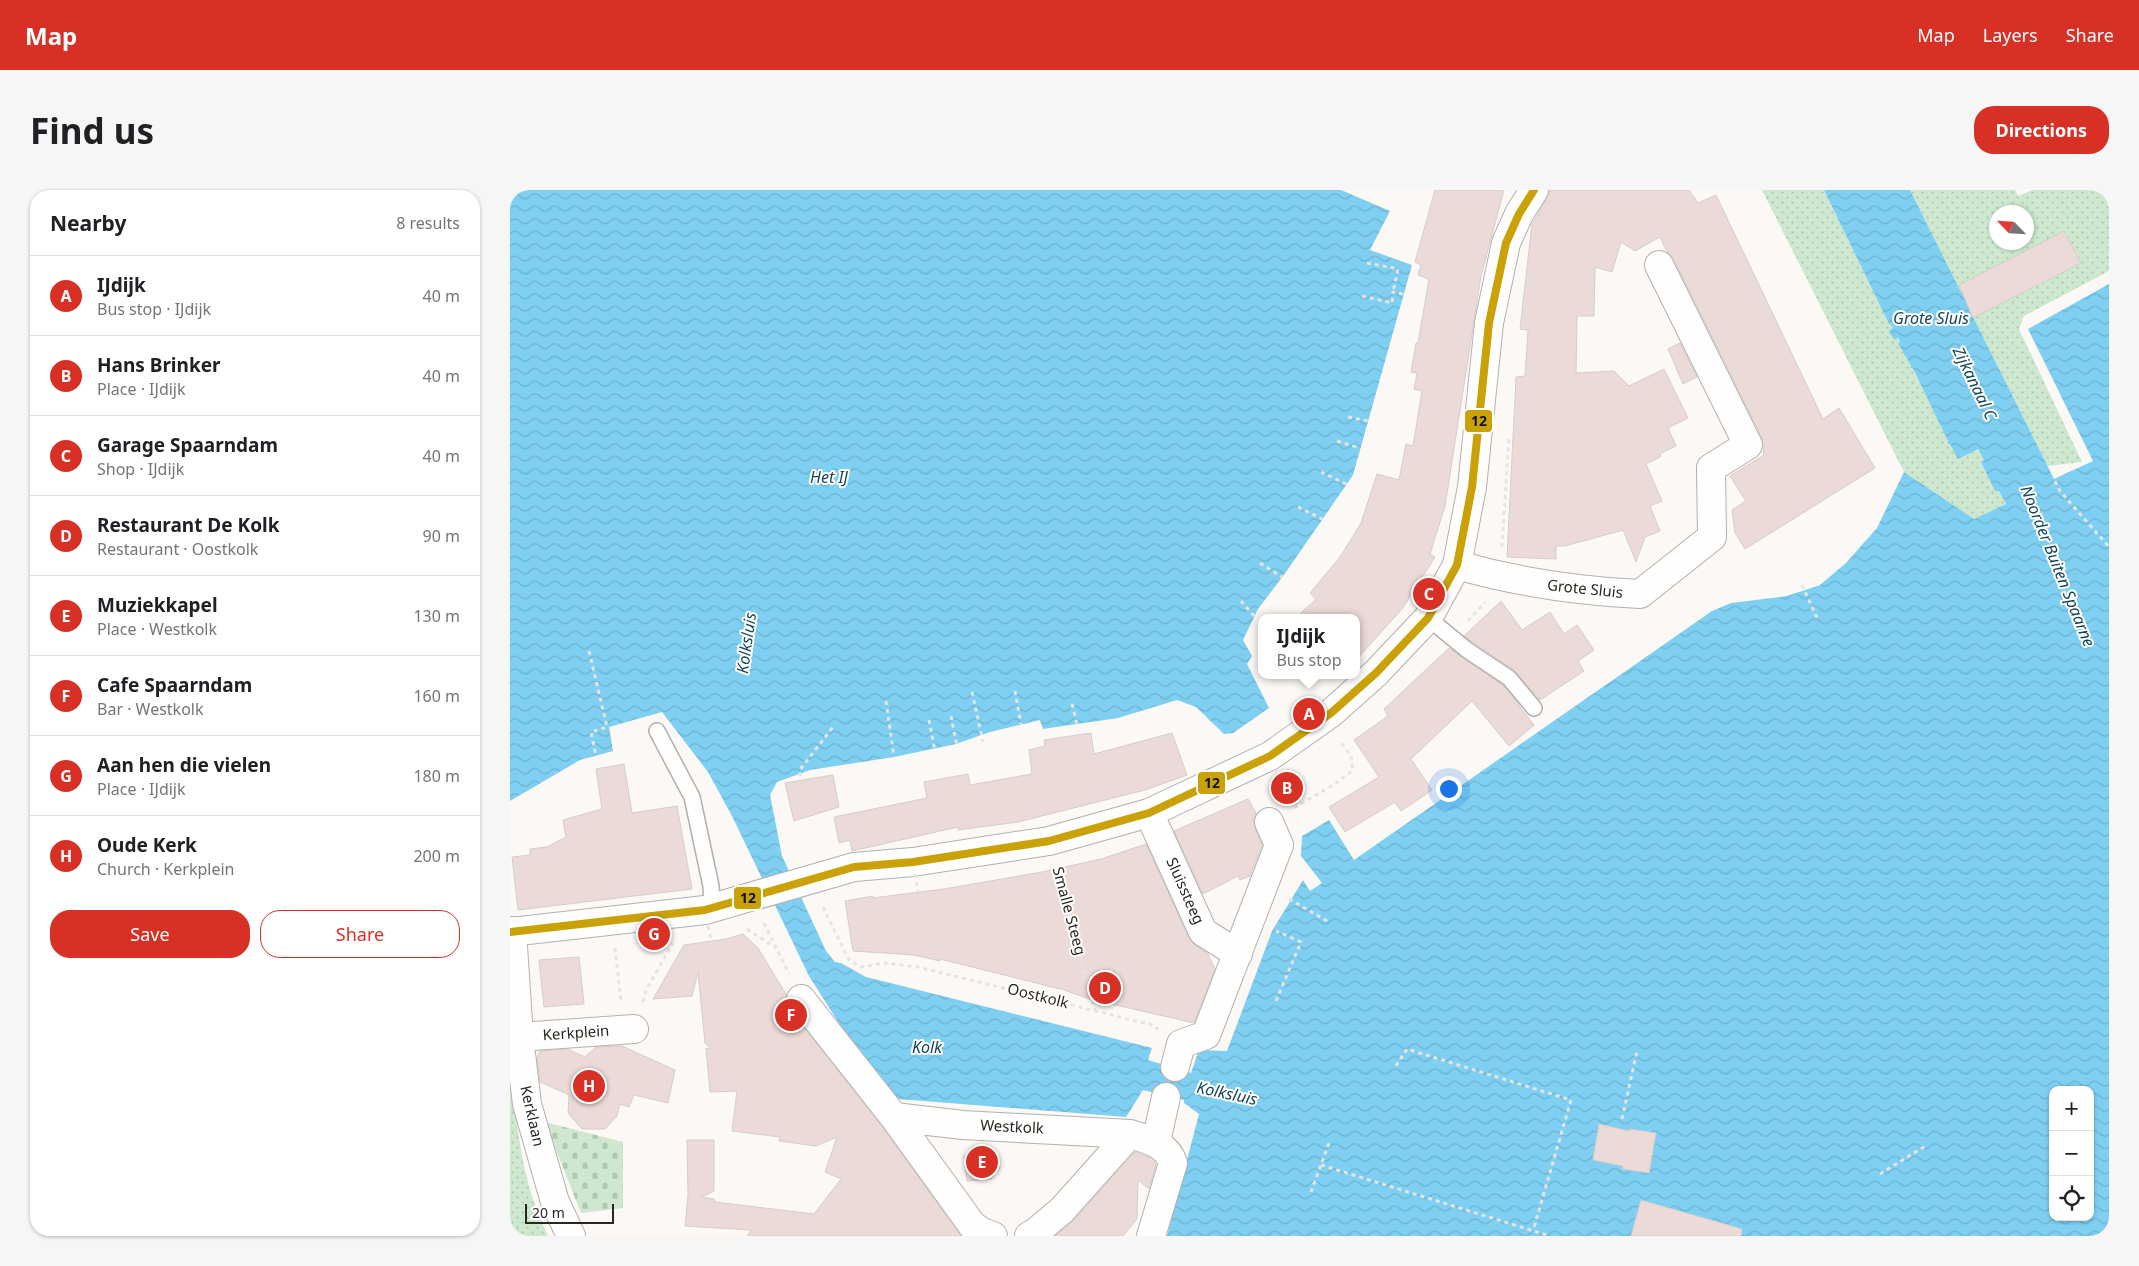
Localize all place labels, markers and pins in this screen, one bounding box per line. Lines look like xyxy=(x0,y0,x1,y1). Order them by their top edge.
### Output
pin: C xyxy=(1413,575,1445,613)
pin: A xyxy=(1293,695,1325,733)
pin: B xyxy=(1271,769,1303,807)
pin: G xyxy=(638,915,670,953)
pin: D xyxy=(1089,969,1121,1007)
pin: F xyxy=(775,996,807,1034)
pin: H xyxy=(573,1067,605,1105)
pin: E xyxy=(966,1143,998,1181)

